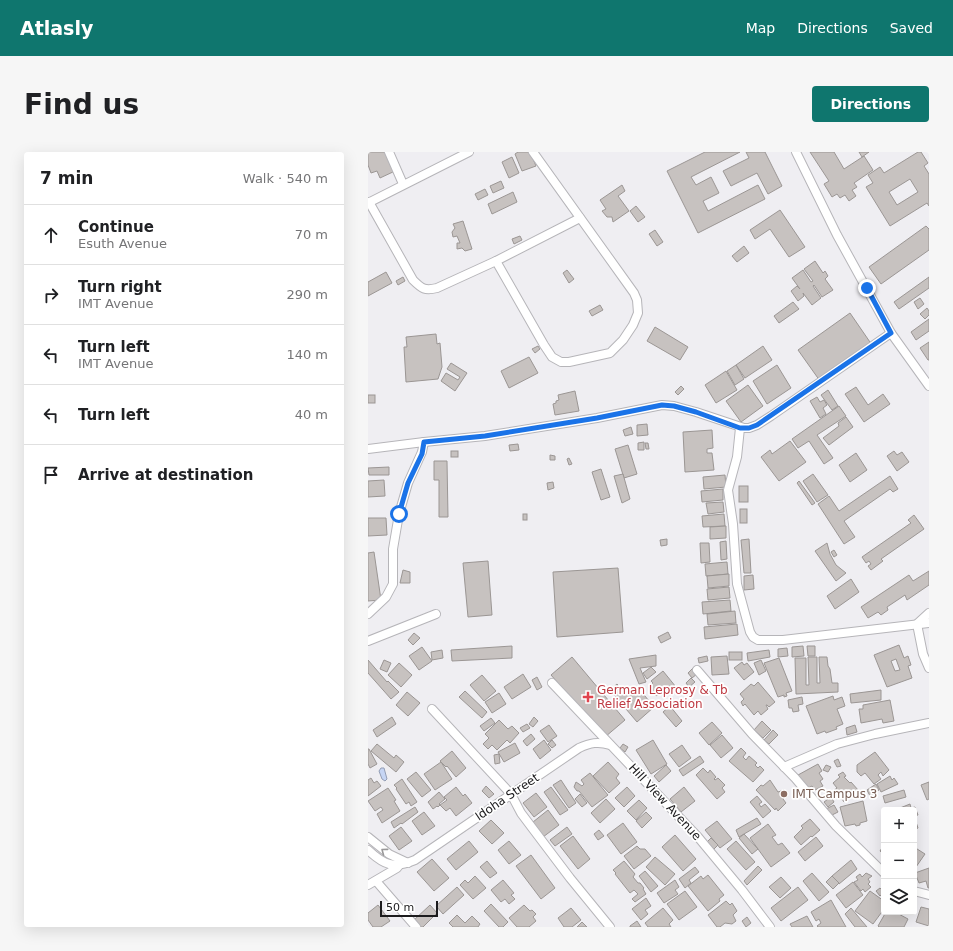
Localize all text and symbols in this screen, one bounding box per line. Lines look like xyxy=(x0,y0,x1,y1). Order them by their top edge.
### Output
text: Atlasly xyxy=(20,17,93,39)
text: Map xyxy=(746,20,775,36)
text: Directions xyxy=(797,20,868,36)
text: Saved xyxy=(890,20,933,36)
button: Directions xyxy=(812,86,929,122)
text: Find us xyxy=(24,88,139,121)
text: 7 min xyxy=(40,168,93,188)
text: Walk · 540 m xyxy=(243,171,328,186)
text: Continue xyxy=(78,218,154,236)
icon: ahead xyxy=(40,224,62,246)
text: 70 m xyxy=(295,227,328,242)
text: Esuth Avenue xyxy=(78,236,167,251)
text: Turn right xyxy=(78,278,162,296)
route end xyxy=(858,279,876,297)
icon: right xyxy=(40,284,62,306)
text: 290 m xyxy=(286,287,328,302)
text: IMT Avenue xyxy=(78,296,153,311)
text: Turn left xyxy=(78,338,150,356)
icon: left xyxy=(40,344,62,366)
text: 140 m xyxy=(286,347,328,362)
text: IMT Avenue xyxy=(78,356,153,371)
icon: left xyxy=(40,404,62,426)
text: Turn left xyxy=(78,406,150,424)
text: 40 m xyxy=(295,407,328,422)
icon: arrive xyxy=(40,464,62,486)
text: Arrive at destination xyxy=(78,466,253,484)
route start xyxy=(390,505,408,523)
place label: German Leprosy & Tb Relief Association xyxy=(597,683,728,711)
marker: German Leprosy & Tb Relief Association xyxy=(582,691,594,703)
street label: Hill View Avenue xyxy=(626,761,704,843)
street label: Idoha Street xyxy=(473,770,542,823)
place label: IMT Campus 3 xyxy=(792,787,877,801)
marker: IMT Campus 3 xyxy=(779,789,789,799)
map controls xyxy=(881,807,917,915)
button: + xyxy=(881,807,917,843)
button: − xyxy=(881,843,917,879)
one-way arrow xyxy=(381,848,388,856)
button: layers xyxy=(881,879,917,915)
scale bar xyxy=(380,899,438,918)
text: 50 m xyxy=(386,901,414,914)

